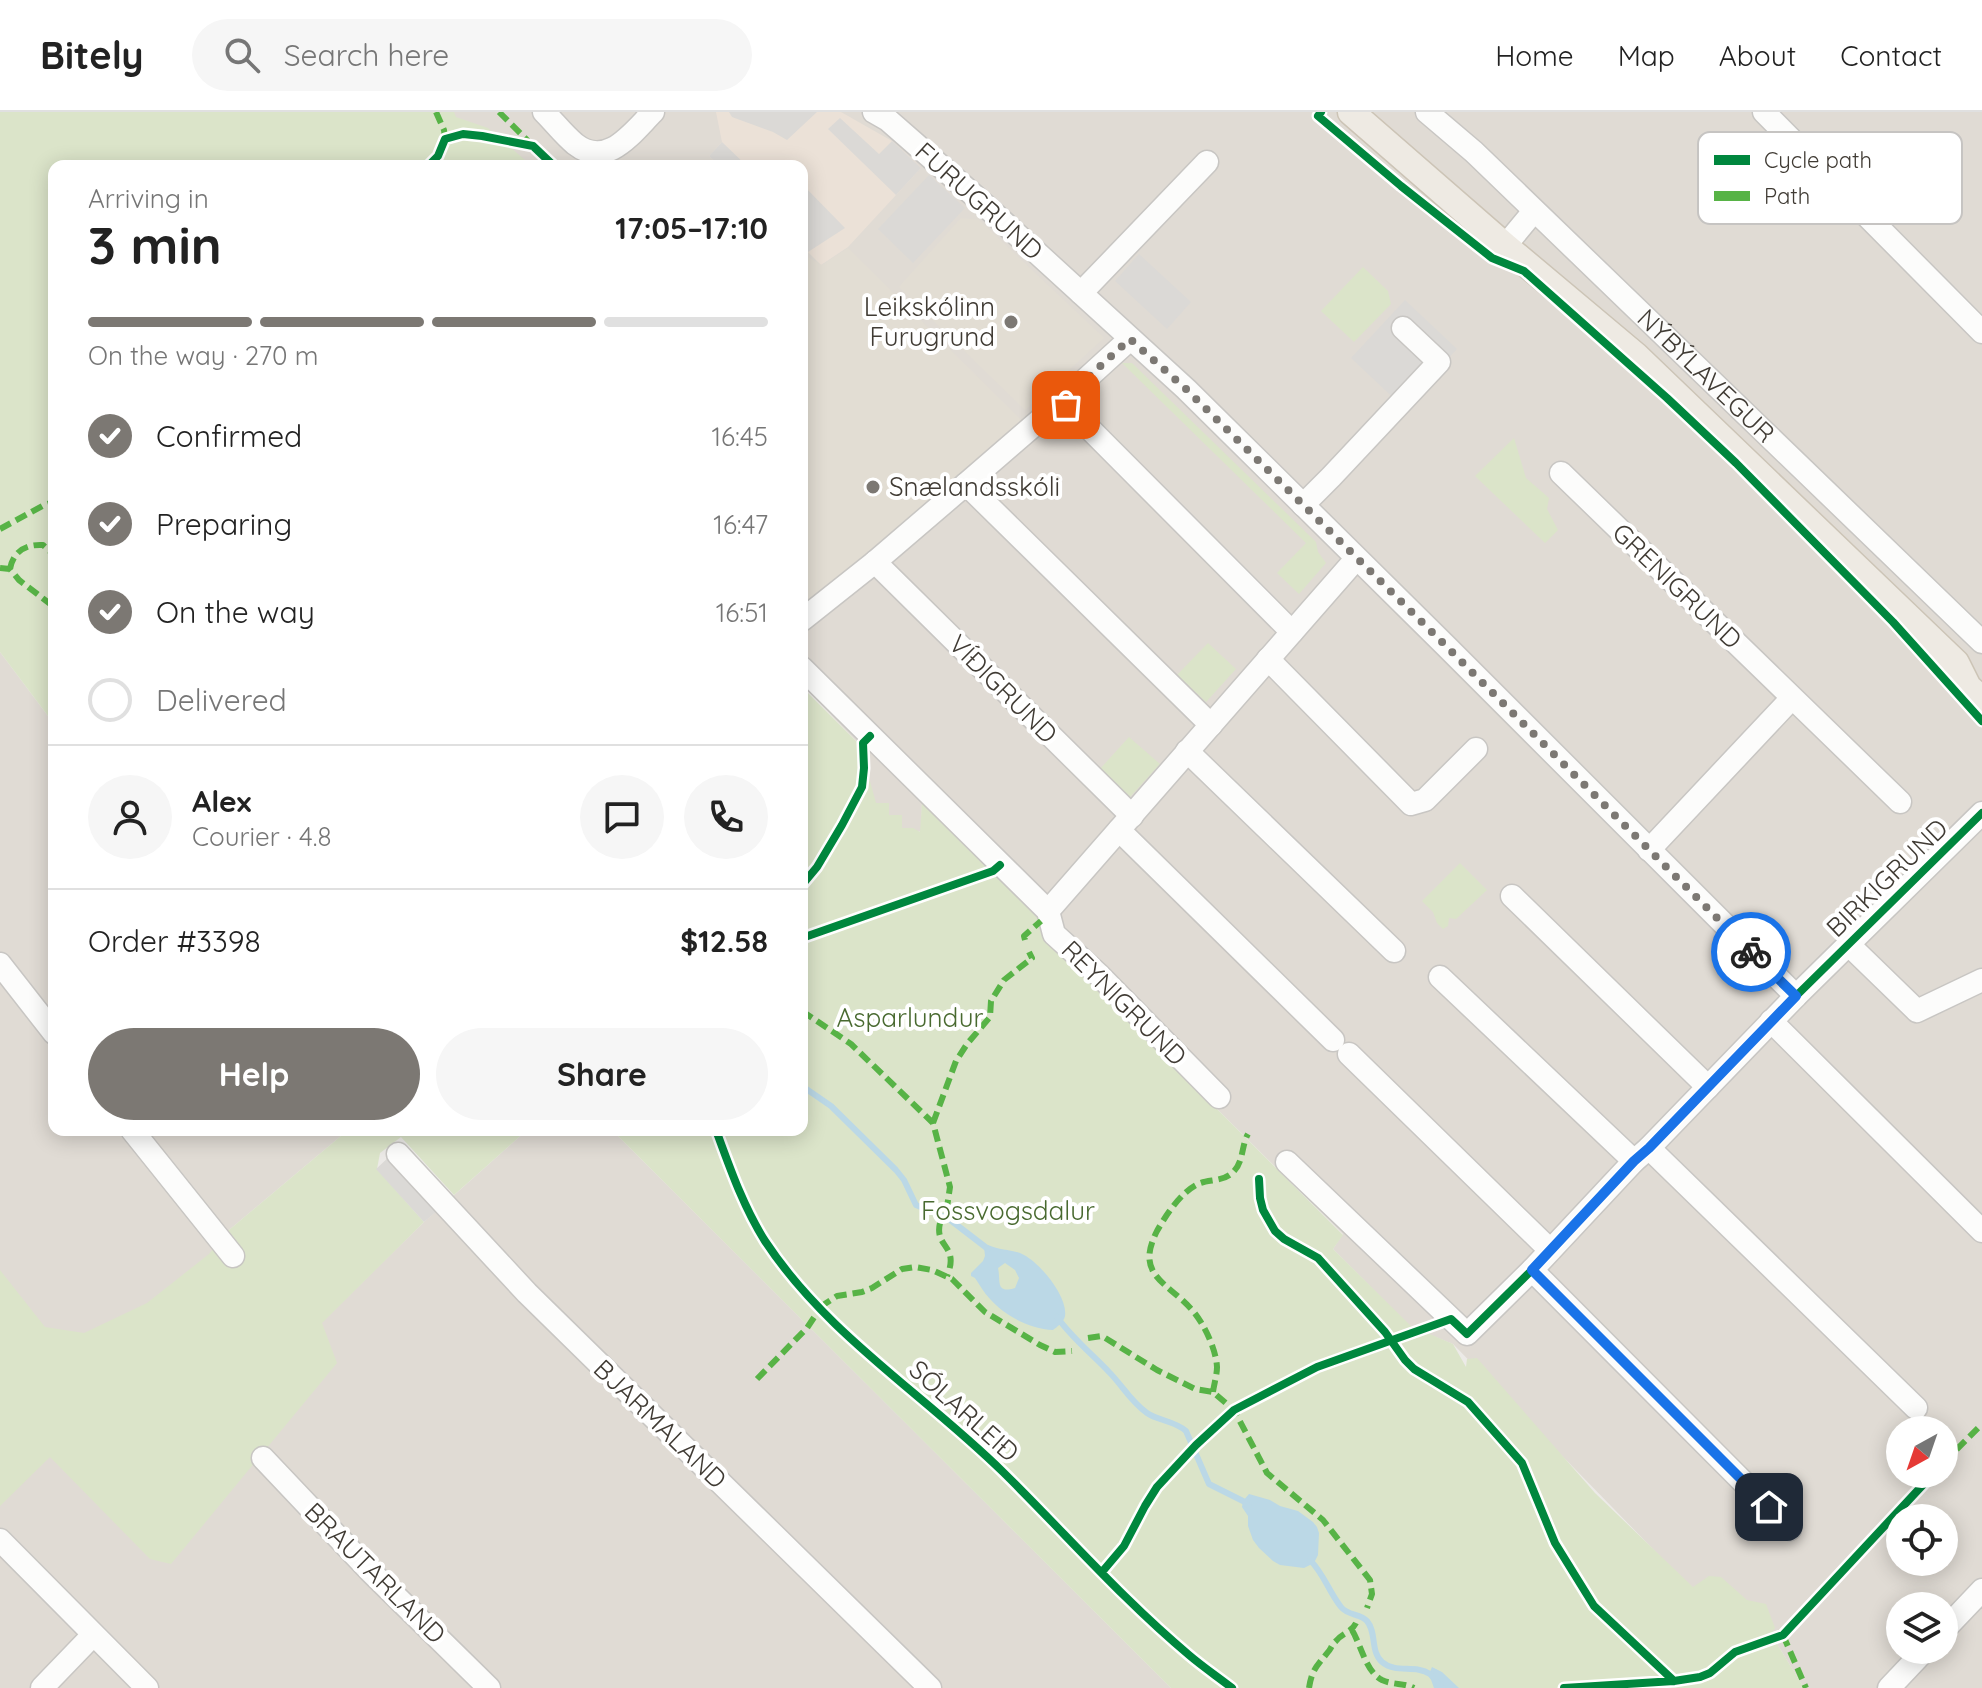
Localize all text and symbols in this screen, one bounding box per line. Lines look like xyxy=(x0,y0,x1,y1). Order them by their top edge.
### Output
search box xyxy=(192,19,752,91)
text: Bitely xyxy=(40,31,144,79)
icon: search xyxy=(220,33,264,77)
text: Search here xyxy=(284,36,449,74)
text: Home xyxy=(1495,38,1574,73)
text: Map xyxy=(1618,38,1675,73)
text: About xyxy=(1719,38,1796,73)
text: Contact xyxy=(1840,38,1942,73)
legend xyxy=(1698,132,1962,224)
street label: FURUGRUND xyxy=(909,135,1050,267)
text: Cycle path xyxy=(1764,146,1872,174)
text: Arriving in xyxy=(88,182,209,215)
text: Path xyxy=(1764,182,1810,210)
text: 17:05–17:10 xyxy=(615,209,768,247)
text: 3 min xyxy=(88,212,222,277)
place label: Leikskólinn Furugrund xyxy=(864,290,995,353)
street label: NÝBÝLAVEGUR xyxy=(1631,301,1782,449)
marker: Leikskólinn Furugrund xyxy=(1002,313,1020,331)
text: On the way · 270 m xyxy=(88,339,318,372)
pin xyxy=(1032,371,1100,439)
icon: bag xyxy=(1044,383,1088,427)
icon: check xyxy=(88,414,132,458)
text: Confirmed xyxy=(156,417,302,455)
text: 16:45 xyxy=(711,420,768,453)
place label: Snælandsskóli xyxy=(889,470,1060,503)
marker: Snælandsskóli xyxy=(864,478,882,496)
icon: check xyxy=(88,502,132,546)
text: Preparing xyxy=(156,505,292,543)
text: 16:47 xyxy=(713,508,768,541)
street label: GRENIGRUND xyxy=(1606,516,1749,656)
icon: check xyxy=(88,590,132,634)
text: On the way xyxy=(156,593,315,631)
text: 16:51 xyxy=(716,596,768,629)
street label: VÍÐIGRUND xyxy=(942,627,1065,750)
text: Delivered xyxy=(156,681,287,719)
button: person xyxy=(88,775,172,859)
button: chat xyxy=(580,775,664,859)
button: phone xyxy=(684,775,768,859)
text: Alex xyxy=(192,782,251,820)
street label: BIRKIGRUND xyxy=(1819,811,1954,944)
text: Courier · 4.8 xyxy=(192,820,331,853)
courier xyxy=(1711,912,1791,992)
text: Order #3398 xyxy=(88,922,261,960)
text: $12.58 xyxy=(680,922,768,960)
icon: bike xyxy=(1729,930,1773,974)
street label: REYNIGRUND xyxy=(1055,933,1194,1072)
park label: Asparlundur xyxy=(836,1001,984,1034)
button: Help xyxy=(88,1028,420,1120)
button: Share xyxy=(436,1028,768,1120)
park label: Fossvogsdalur xyxy=(921,1194,1095,1227)
street label: BJARMALAND xyxy=(587,1352,734,1495)
street label: SÓLARLEIÐ xyxy=(903,1353,1026,1469)
north arrow xyxy=(1886,1416,1958,1488)
map controls xyxy=(1886,1416,1958,1664)
pin xyxy=(1735,1473,1803,1541)
icon: home xyxy=(1747,1485,1791,1529)
street label: BRAUTARLAND xyxy=(298,1495,453,1650)
button: locate xyxy=(1886,1504,1958,1576)
button: layers xyxy=(1886,1592,1958,1664)

